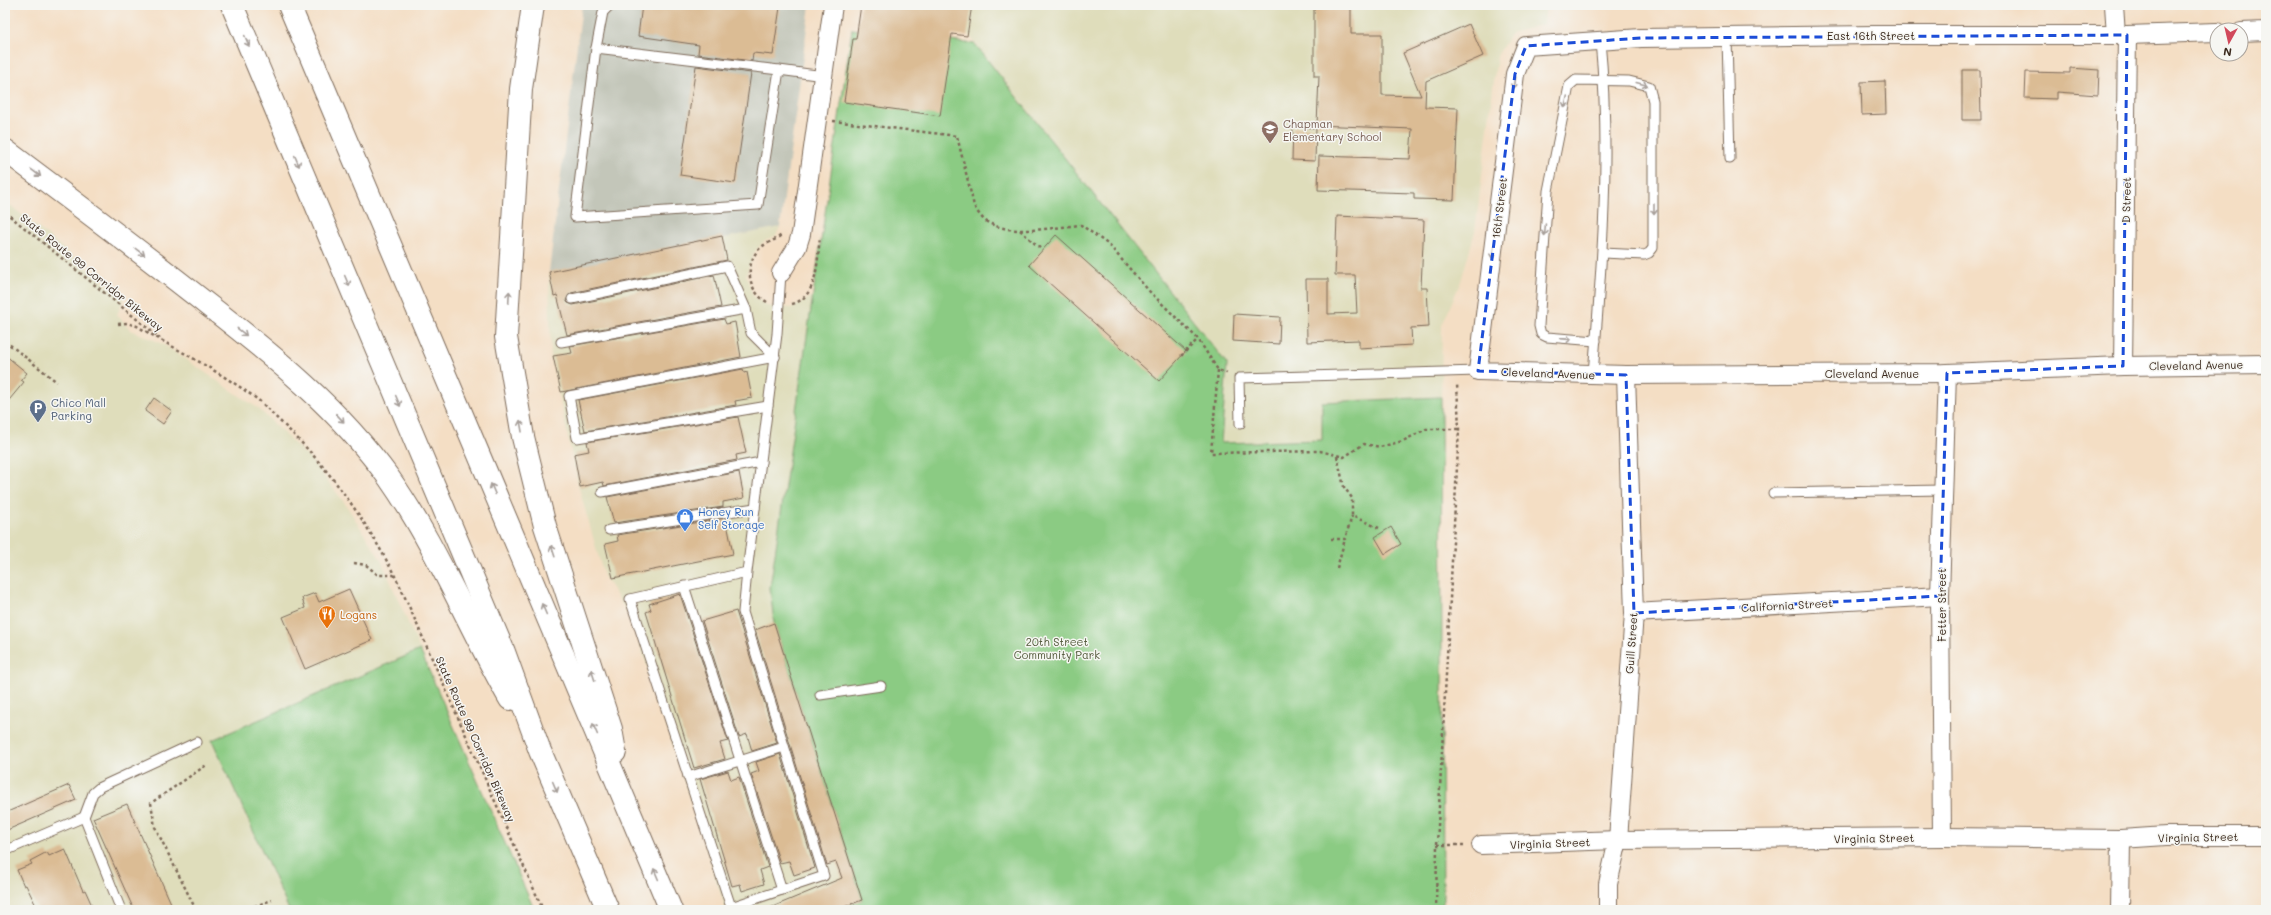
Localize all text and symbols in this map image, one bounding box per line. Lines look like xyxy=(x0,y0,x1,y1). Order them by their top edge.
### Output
north arrow xyxy=(2209,22,2249,62)
street label: East 16th Street xyxy=(1827,28,1915,43)
one-way arrow xyxy=(243,35,251,47)
text: N xyxy=(2222,44,2233,60)
one-way arrow xyxy=(1511,76,1518,89)
one-way arrow xyxy=(1635,81,1648,89)
one-way arrow xyxy=(1561,95,1569,108)
place label: Chapman Elementary School xyxy=(1283,116,1382,144)
school or university icon: Chapman Elementary School xyxy=(1260,119,1280,144)
one-way arrow xyxy=(294,154,301,166)
one-way arrow xyxy=(30,169,41,178)
street label: 16th Street xyxy=(1488,177,1510,239)
street label: D Street xyxy=(2118,177,2134,223)
one-way arrow xyxy=(1650,202,1658,215)
street label: State Route 99 Corridor Bikeway xyxy=(17,210,167,335)
one-way arrow xyxy=(1542,223,1549,236)
one-way arrow xyxy=(1489,247,1497,260)
one-way arrow xyxy=(134,248,145,256)
one-way arrow xyxy=(344,274,352,286)
one-way arrow xyxy=(505,291,512,304)
one-way arrow xyxy=(237,327,248,336)
one-way arrow xyxy=(1559,335,1572,342)
street label: Cleveland Avenue xyxy=(2149,357,2243,373)
street label: Cleveland Avenue xyxy=(1501,364,1596,382)
street label: Cleveland Avenue xyxy=(1825,366,1919,381)
one-way arrow xyxy=(395,394,402,406)
place label: Chico Mall Parking xyxy=(51,395,106,423)
parking icon: Chico Mall Parking xyxy=(28,398,48,423)
one-way arrow xyxy=(335,412,344,423)
one-way arrow xyxy=(517,420,525,433)
one-way arrow xyxy=(489,484,497,496)
place label: Honey Run Self Storage xyxy=(698,504,765,532)
shop icon: Honey Run Self Storage xyxy=(675,507,695,532)
one-way arrow xyxy=(549,546,557,558)
street label: Fetter Street xyxy=(1934,568,1949,642)
street label: California Street xyxy=(1741,595,1833,615)
one-way arrow xyxy=(540,603,547,615)
restaurant icon: Logans xyxy=(317,604,337,629)
place label: Logans xyxy=(340,607,377,622)
street label: Guill Street xyxy=(1621,612,1641,674)
park label: 20th Street Community Park xyxy=(1014,634,1100,662)
street label: State Route 99 Corridor Bikeway xyxy=(433,654,519,824)
one-way arrow xyxy=(589,669,597,681)
one-way arrow xyxy=(590,723,598,735)
one-way arrow xyxy=(552,781,560,793)
street label: Virginia Street xyxy=(2158,829,2239,845)
street label: Virginia Street xyxy=(1834,830,1915,846)
street label: Virginia Street xyxy=(1509,834,1591,852)
one-way arrow xyxy=(652,869,660,881)

